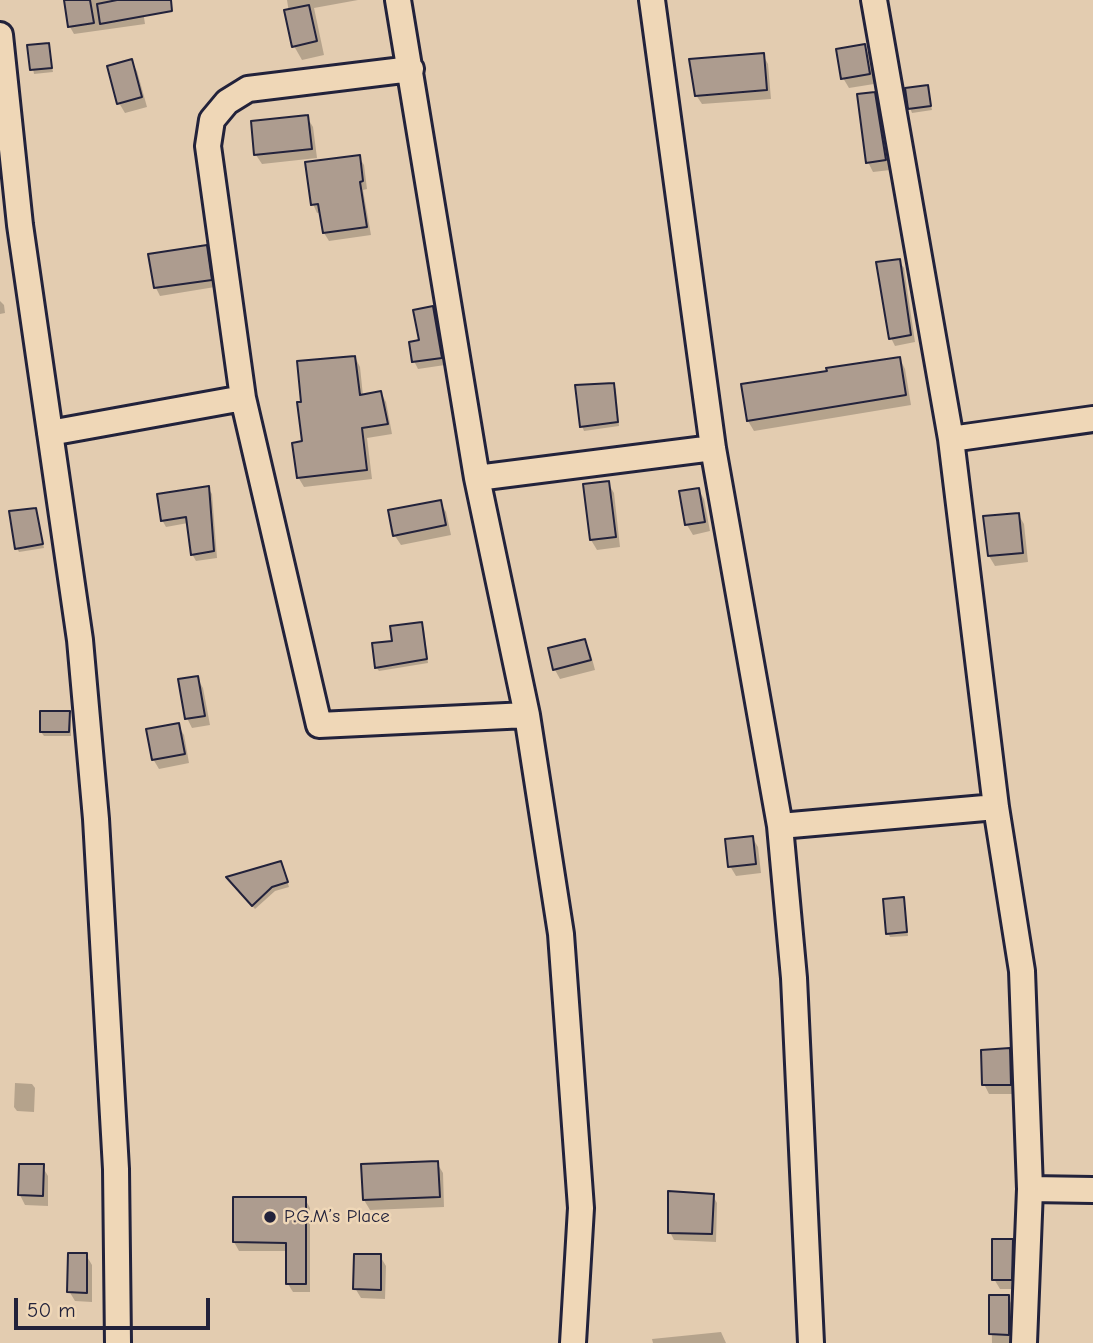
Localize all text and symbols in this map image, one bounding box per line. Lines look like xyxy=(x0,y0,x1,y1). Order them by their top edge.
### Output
place label: P.G.M’s Place xyxy=(284,1206,390,1228)
marker: P.G.M’s Place xyxy=(262,1209,278,1225)
scale bar xyxy=(18,1284,214,1328)
text: 50 m xyxy=(27,1298,76,1322)

